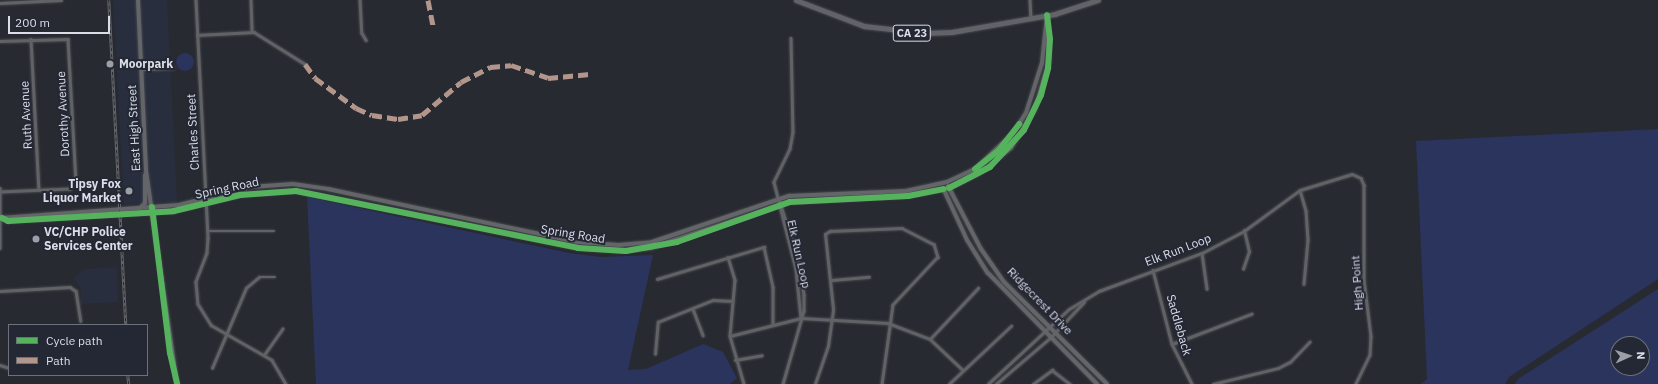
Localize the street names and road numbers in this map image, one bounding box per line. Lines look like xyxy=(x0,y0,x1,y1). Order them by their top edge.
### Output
road number: CA 23 xyxy=(892,24,932,42)
street label: Dorothy Avenue xyxy=(54,71,72,157)
street label: Ruth Avenue xyxy=(17,80,35,150)
street label: East High Street xyxy=(125,84,143,172)
street label: Charles Street xyxy=(184,93,202,171)
street label: Spring Road xyxy=(194,174,260,202)
street label: Elk Run Loop xyxy=(784,218,814,290)
street label: Spring Road xyxy=(540,222,606,246)
street label: Elk Run Loop xyxy=(1143,231,1213,269)
street label: High Point xyxy=(1348,255,1366,311)
street label: Ridgecrest Drive xyxy=(1004,264,1076,338)
street label: Saddleback xyxy=(1163,293,1195,357)

